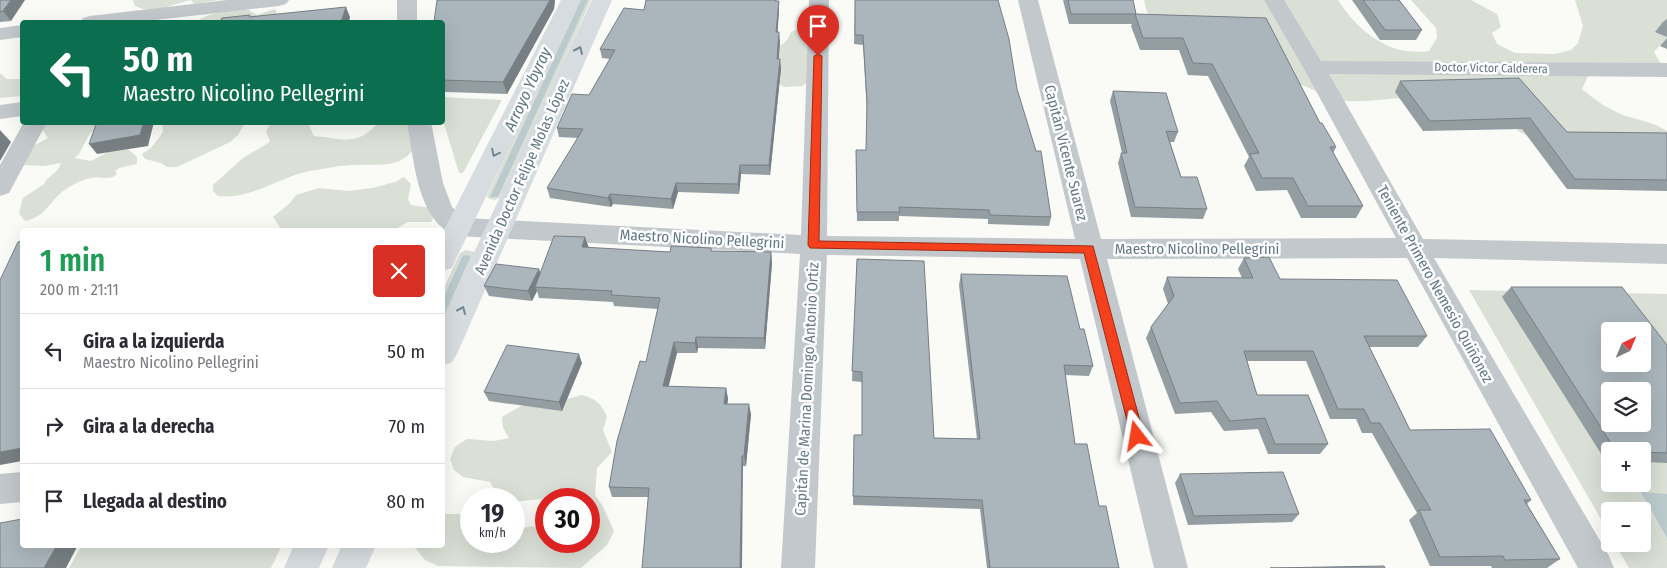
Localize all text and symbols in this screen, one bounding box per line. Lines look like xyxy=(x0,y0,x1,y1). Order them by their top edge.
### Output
pin xyxy=(797,5,839,56)
icon: arrive xyxy=(804,12,832,40)
text: 50 m xyxy=(123,38,193,80)
icon: left xyxy=(40,40,105,105)
water label: Arroyo Ybyray xyxy=(499,44,555,135)
one-way arrow xyxy=(573,46,584,55)
street label: Doctor Victor Calderera xyxy=(1434,60,1548,76)
street label: Avenida Doctor Felipe Molas López xyxy=(471,76,573,278)
text: Maestro Nicolino Pellegrini xyxy=(123,80,365,107)
street label: Capitán Vicente Suarez xyxy=(1040,83,1092,223)
one-way arrow xyxy=(491,148,501,157)
street label: Teniente Primero Nemesio Quiñónez xyxy=(1373,182,1497,386)
street label: Maestro Nicolino Pellegrini xyxy=(619,226,785,252)
street label: Maestro Nicolino Pellegrini xyxy=(1115,240,1279,258)
text: 1 min xyxy=(40,243,105,279)
button: close xyxy=(373,245,425,297)
street label: Capitán de Marina Domingo Antonio Ortiz xyxy=(791,262,823,516)
text: 200 m · 21:11 xyxy=(40,280,119,299)
one-way arrow xyxy=(456,306,467,315)
north arrow xyxy=(1601,322,1651,372)
map controls xyxy=(1601,322,1651,552)
text: Gira a la izquierda xyxy=(83,330,225,353)
icon: left xyxy=(40,337,68,365)
text: 50 m xyxy=(387,340,425,363)
text: Maestro Nicolino Pellegrini xyxy=(83,353,259,372)
button: layers xyxy=(1601,382,1651,432)
position arrow xyxy=(1110,409,1162,461)
icon: right xyxy=(40,412,68,440)
text: Gira a la derecha xyxy=(83,415,215,438)
text: 70 m xyxy=(389,415,425,438)
button: + xyxy=(1601,442,1651,492)
icon: arrive xyxy=(40,487,68,515)
speed limit sign: 30 xyxy=(535,488,600,553)
text: Llegada al destino xyxy=(83,490,227,513)
text: 80 m xyxy=(387,490,425,513)
text: 19 xyxy=(481,499,504,529)
button: − xyxy=(1601,502,1651,552)
text: km/h xyxy=(479,526,506,540)

